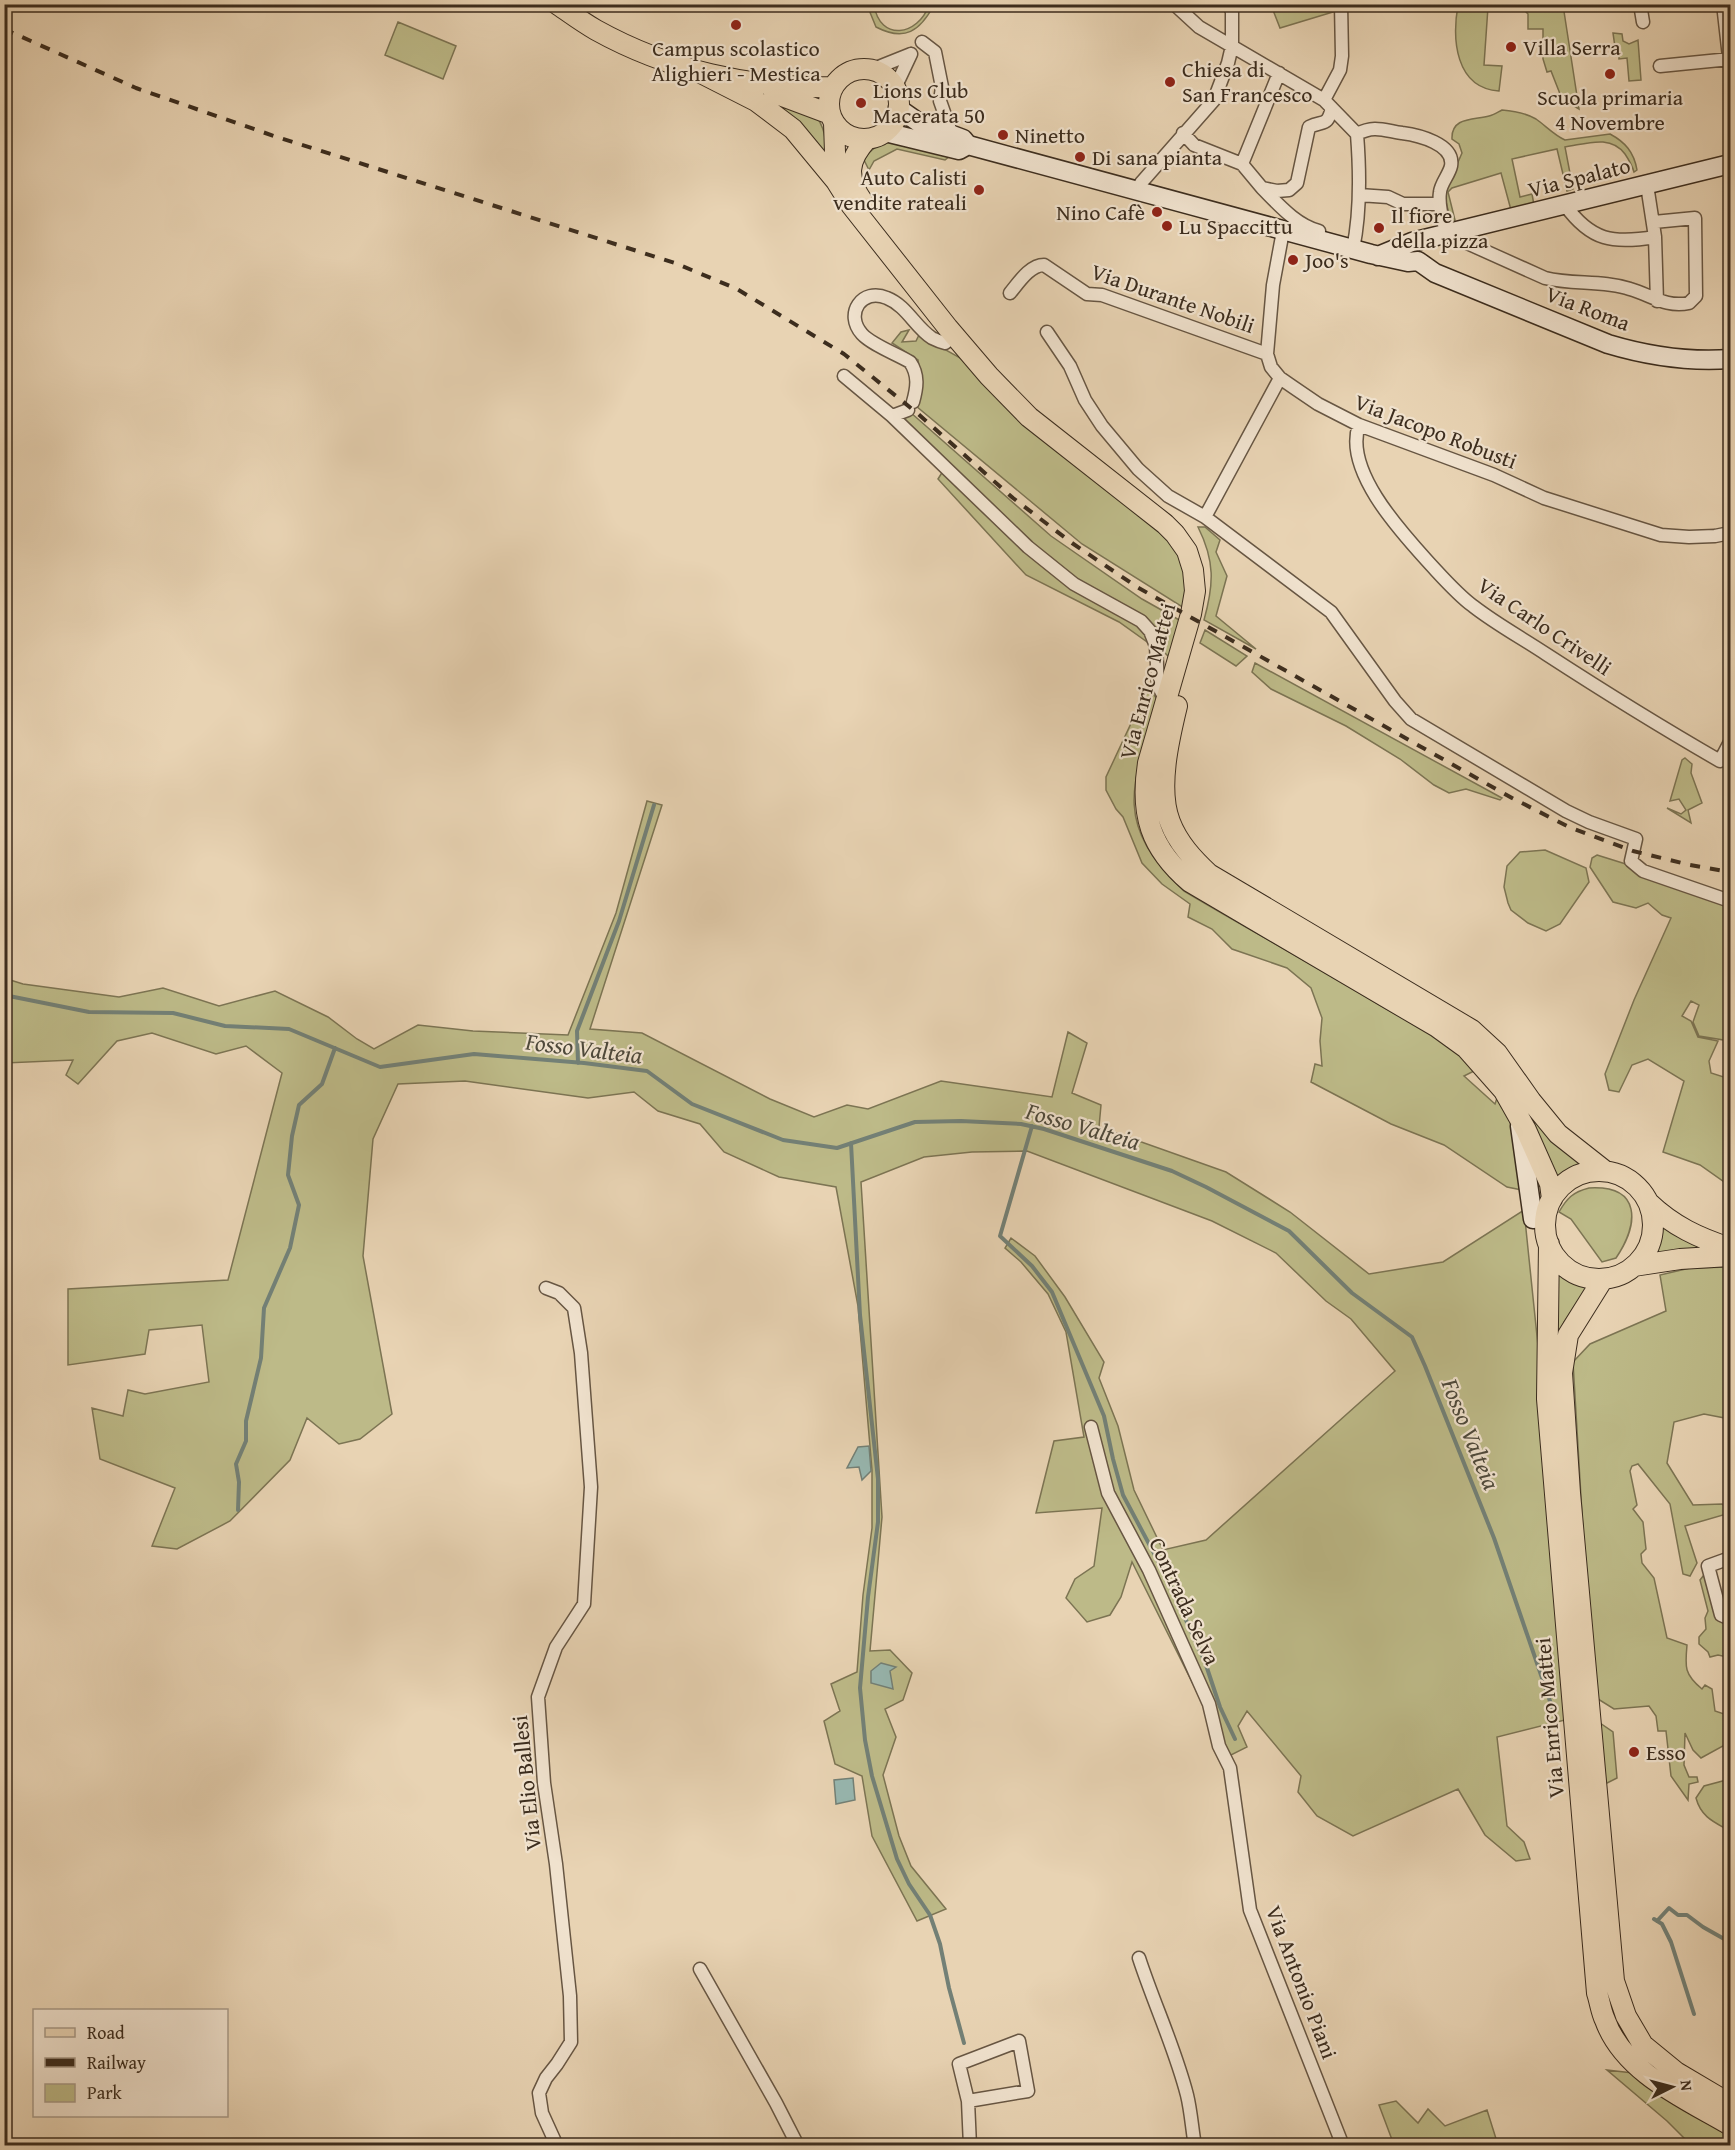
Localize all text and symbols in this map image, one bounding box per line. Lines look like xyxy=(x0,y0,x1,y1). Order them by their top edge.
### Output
marker: Campus scolastico Alighieri - Mestica xyxy=(729,18,743,32)
place label: Villa Serra xyxy=(1523,31,1621,63)
place label: Campus scolastico Alighieri - Mestica xyxy=(651,32,821,89)
marker: Villa Serra xyxy=(1504,40,1518,54)
place label: Chiesa di San Francesco xyxy=(1182,53,1312,110)
marker: Scuola primaria 4 Novembre xyxy=(1603,67,1617,81)
place label: Lions Club Macerata 50 xyxy=(873,74,985,131)
marker: Chiesa di San Francesco xyxy=(1163,75,1177,89)
place label: Scuola primaria 4 Novembre xyxy=(1537,81,1684,138)
marker: Lions Club Macerata 50 xyxy=(854,96,868,110)
place label: Ninetto xyxy=(1015,119,1085,151)
marker: Ninetto xyxy=(996,128,1010,142)
place label: Di sana pianta xyxy=(1092,141,1223,173)
street label: Via Spalato xyxy=(1524,149,1634,205)
marker: Di sana pianta xyxy=(1073,150,1087,164)
place label: Auto Calisti vendite rateali xyxy=(833,161,967,218)
marker: Auto Calisti vendite rateali xyxy=(972,183,986,197)
place label: Nino Cafè xyxy=(1056,196,1145,228)
place label: Il fiore della pizza xyxy=(1391,199,1489,256)
marker: Nino Cafè xyxy=(1150,205,1164,219)
place label: Lu Spaccittu xyxy=(1179,210,1293,242)
marker: Lu Spaccittu xyxy=(1160,219,1174,233)
marker: Il fiore della pizza xyxy=(1372,221,1386,235)
place label: Joo's xyxy=(1302,244,1349,276)
marker: Joo's xyxy=(1286,253,1300,267)
street label: Via Durante Nobili xyxy=(1087,255,1259,341)
street label: Via Roma xyxy=(1541,277,1635,339)
street label: Via Jacopo Robusti xyxy=(1350,385,1522,477)
street label: Via Carlo Crivelli xyxy=(1471,569,1619,683)
street label: Via Enrico Mattei xyxy=(1111,599,1183,763)
water label: Fosso Valteia xyxy=(523,1023,644,1073)
water label: Fosso Valteia xyxy=(1021,1093,1144,1159)
water label: Fosso Valteia xyxy=(1432,1372,1509,1495)
street label: Contrada Selva xyxy=(1141,1532,1229,1671)
street label: Via Enrico Mattei xyxy=(1526,1636,1572,1800)
street label: Via Elio Ballesi xyxy=(503,1714,549,1852)
place label: Esso xyxy=(1646,1736,1686,1768)
marker: Esso xyxy=(1627,1745,1641,1759)
street label: Via Antonio Piani xyxy=(1258,1901,1346,2063)
legend xyxy=(33,2009,228,2117)
text: Road xyxy=(87,2019,125,2046)
text: Railway xyxy=(87,2049,146,2076)
north arrow xyxy=(1642,2057,1702,2117)
text: Park xyxy=(87,2079,123,2106)
text: N xyxy=(1674,2079,1699,2092)

